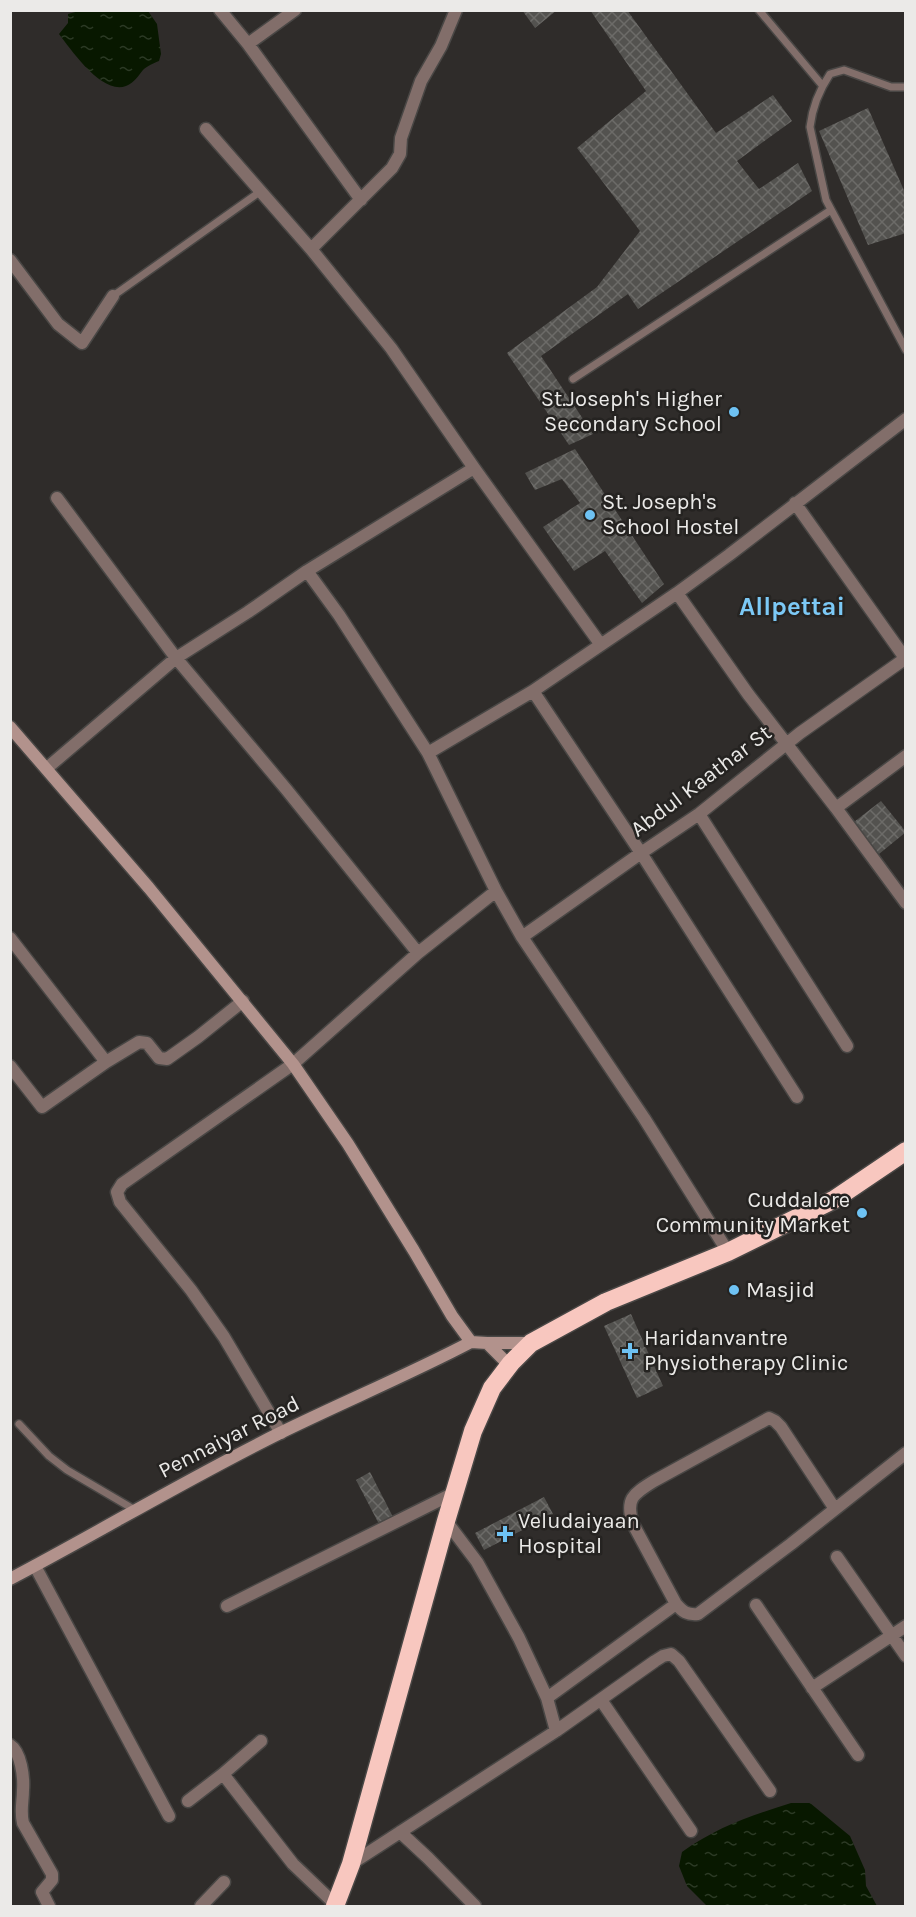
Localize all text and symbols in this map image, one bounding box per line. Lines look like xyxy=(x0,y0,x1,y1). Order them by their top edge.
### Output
place label: St.Joseph's Higher Secondary School xyxy=(541,386,722,437)
marker: St.Joseph's Higher Secondary School xyxy=(727,405,741,419)
place label: St. Joseph's School Hostel xyxy=(602,489,739,540)
marker: St. Joseph's School Hostel xyxy=(583,508,597,522)
district label: Allpettai xyxy=(739,591,845,622)
street label: Abdul Kaathar St xyxy=(626,720,776,842)
place label: Cuddalore Community Market xyxy=(656,1187,850,1238)
marker: Cuddalore Community Market xyxy=(855,1206,869,1220)
place label: Masjid xyxy=(746,1277,815,1303)
marker: Masjid xyxy=(727,1283,741,1297)
place label: Haridanvantre Physiotherapy Clinic xyxy=(644,1325,848,1376)
marker: Haridanvantre Physiotherapy Clinic xyxy=(621,1342,639,1360)
street label: Pennaiyar Road xyxy=(154,1390,304,1484)
place label: Veludaiyaan Hospital xyxy=(518,1508,640,1559)
marker: Veludaiyaan Hospital xyxy=(496,1525,514,1543)

